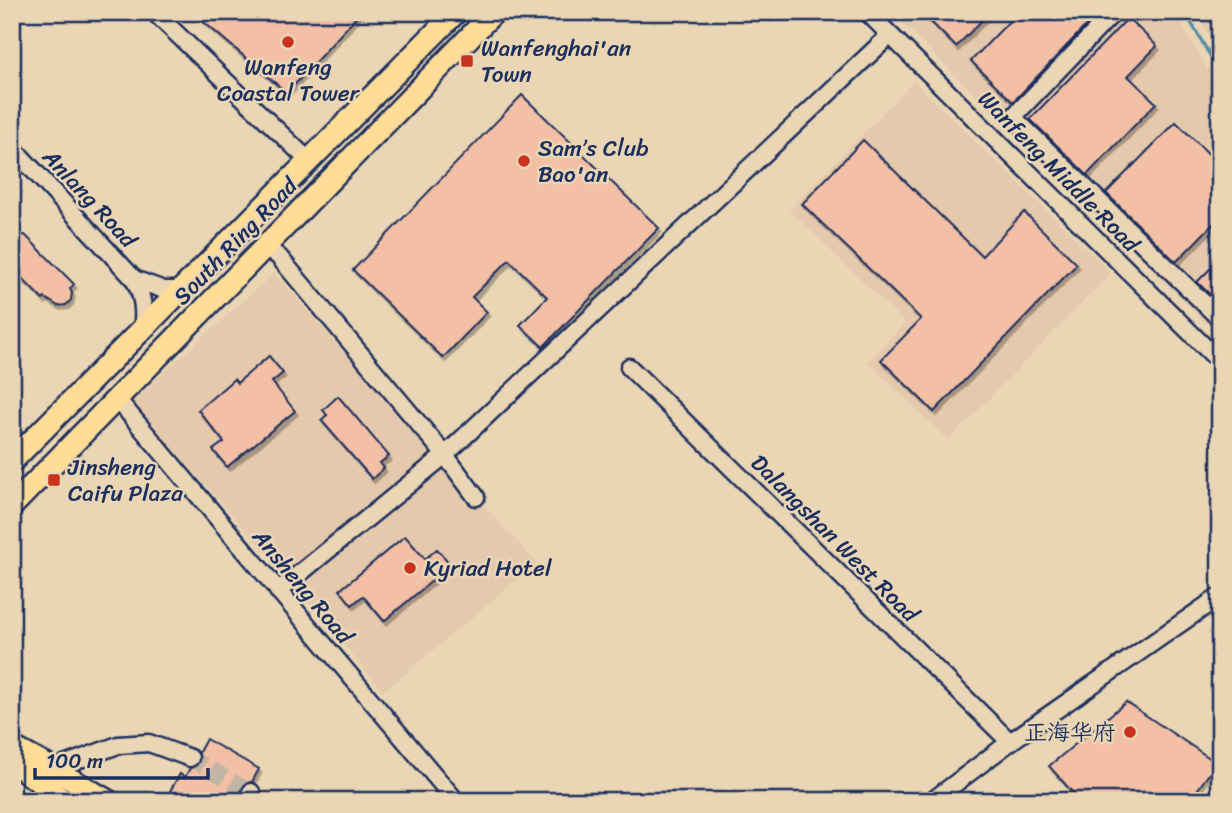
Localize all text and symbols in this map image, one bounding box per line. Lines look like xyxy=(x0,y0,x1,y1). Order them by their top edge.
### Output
place label: Wanfenghai'an Town xyxy=(481,28,632,95)
marker: Wanfeng Coastal Tower xyxy=(280,34,296,50)
place label: Wanfeng Coastal Tower xyxy=(217,47,360,114)
marker: Wanfenghai'an Town xyxy=(459,53,475,69)
street label: Wanfeng Middle Road xyxy=(968,80,1151,264)
place label: Sam’s Club Bao'an xyxy=(538,128,649,195)
street label: Anlang Road xyxy=(31,138,149,259)
marker: Sam’s Club Bao'an xyxy=(516,153,532,169)
street label: South Ring Road xyxy=(163,166,309,315)
street label: Dalangshan West Road xyxy=(740,444,930,634)
place label: Jinsheng Caifu Plaza xyxy=(67,447,183,514)
marker: Jinsheng Caifu Plaza xyxy=(46,472,62,488)
street label: Ansheng Road xyxy=(241,518,365,655)
place label: Kyriad Hotel xyxy=(424,548,552,589)
marker: Kyriad Hotel xyxy=(402,560,418,576)
place label: 正海华府 xyxy=(1024,712,1116,753)
marker: 正海华府 xyxy=(1122,724,1138,740)
scale bar xyxy=(35,736,208,780)
text: 100 m xyxy=(46,742,103,780)

